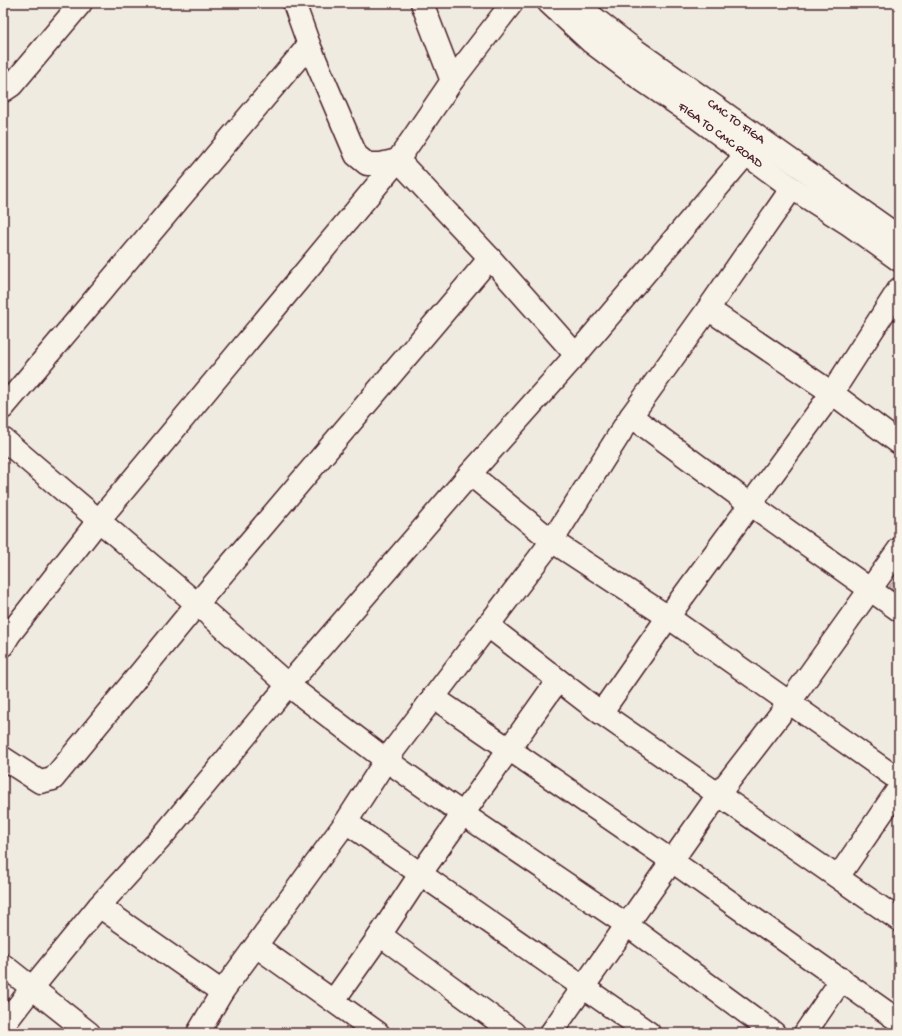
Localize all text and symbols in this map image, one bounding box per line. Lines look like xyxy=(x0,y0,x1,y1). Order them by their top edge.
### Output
street label: CMC TO FIGA xyxy=(704,96,769,148)
street label: FIGA TO CMC ROAD xyxy=(674,99,766,172)

